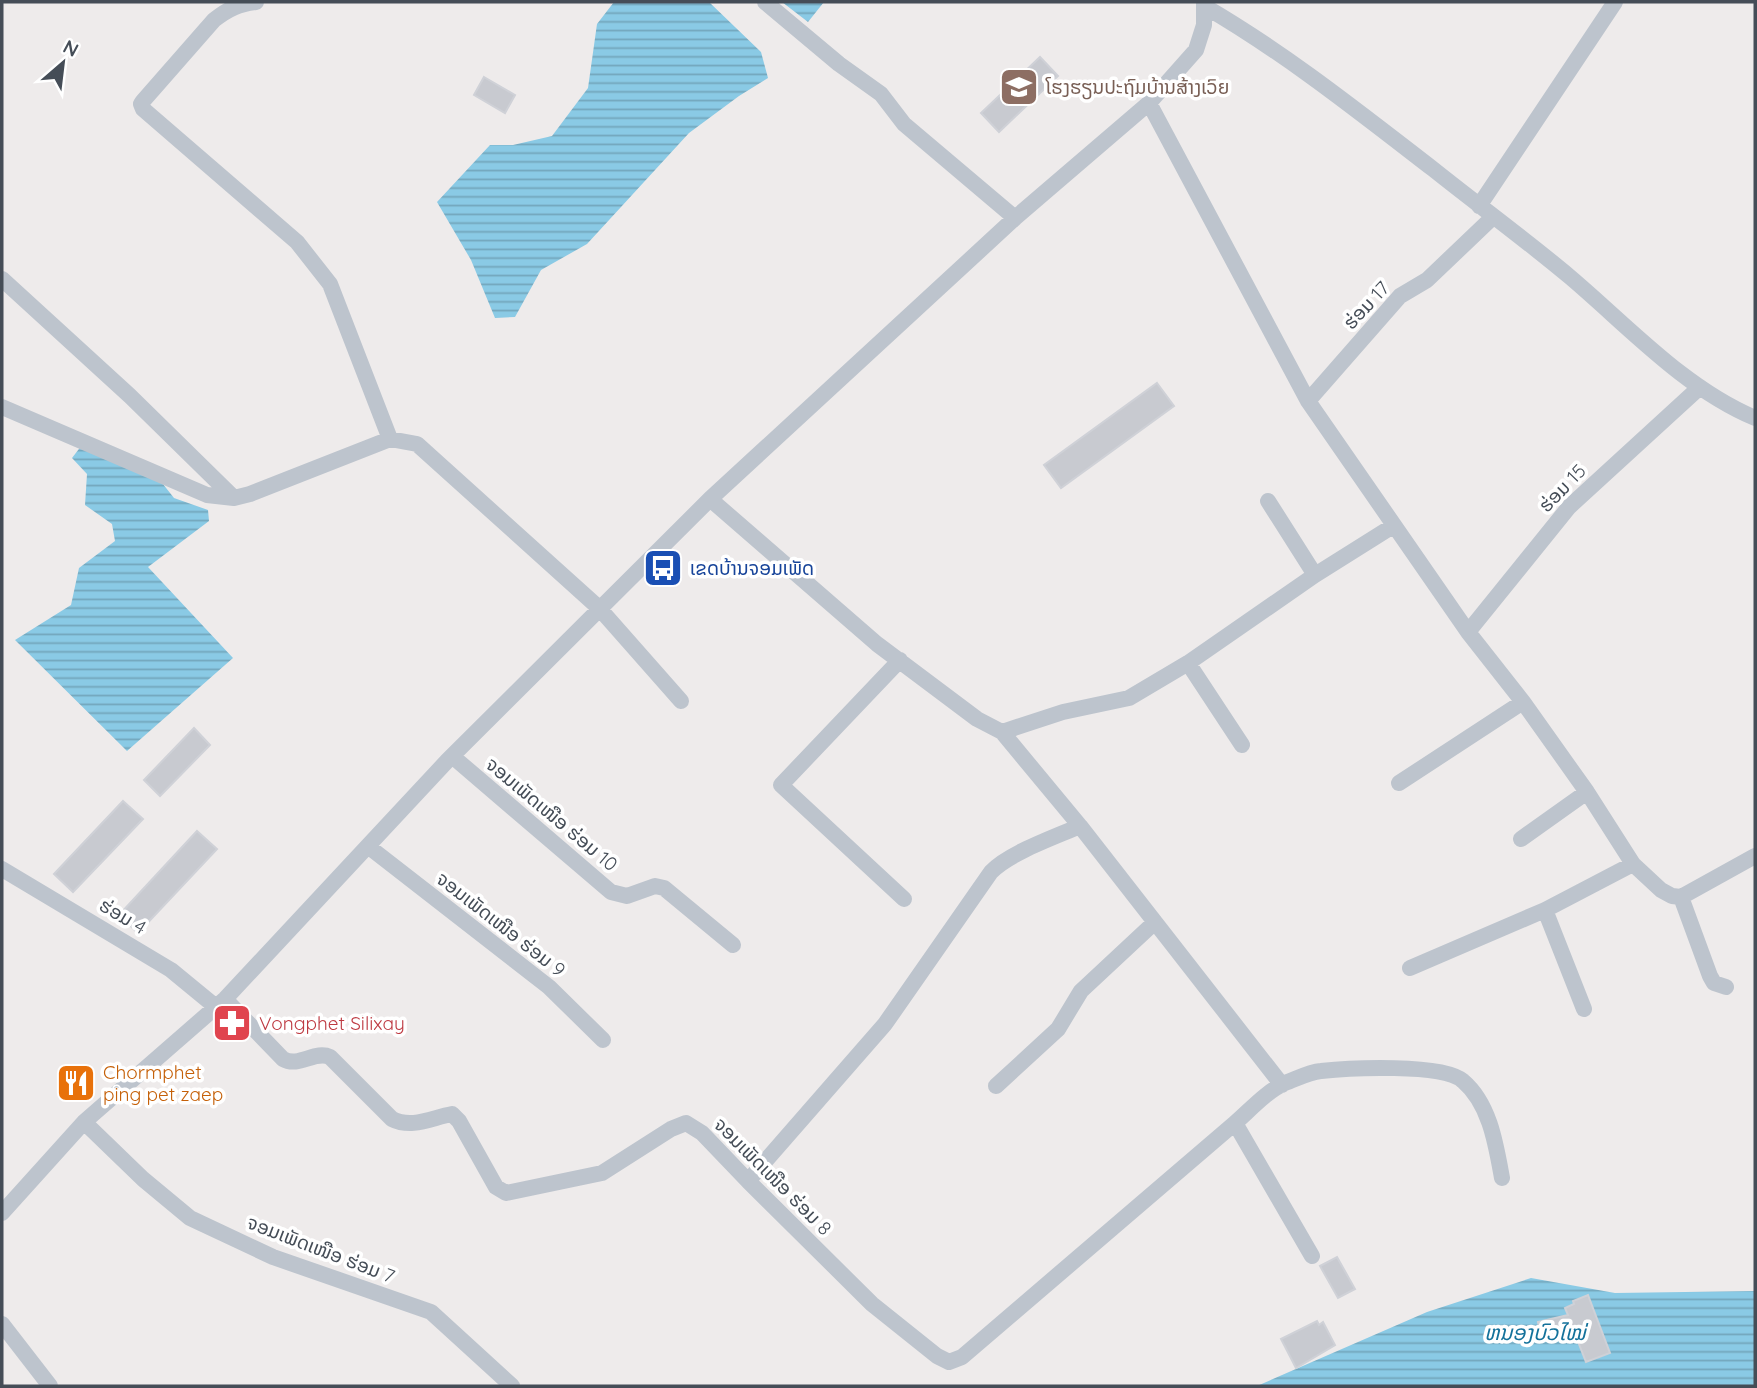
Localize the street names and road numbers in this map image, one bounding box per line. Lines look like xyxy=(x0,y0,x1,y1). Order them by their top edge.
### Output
street label: ຮ່ອມ 17 xyxy=(1338,276,1394,334)
street label: ຮ່ອມ 15 xyxy=(1533,459,1591,517)
street label: ຈອມເພັດເໜືອ ຮ່ອມ 10 xyxy=(481,752,623,876)
street label: ຈອມເພັດເໜືອ ຮ່ອມ 9 xyxy=(432,866,570,982)
street label: ຮ່ອມ 4 xyxy=(95,893,151,939)
street label: ຈອມເພັດເໜືອ ຮ່ອມ 8 xyxy=(709,1112,837,1240)
street label: ຈອມເພັດເໜືອ ຮ່ອມ 7 xyxy=(244,1210,398,1288)

